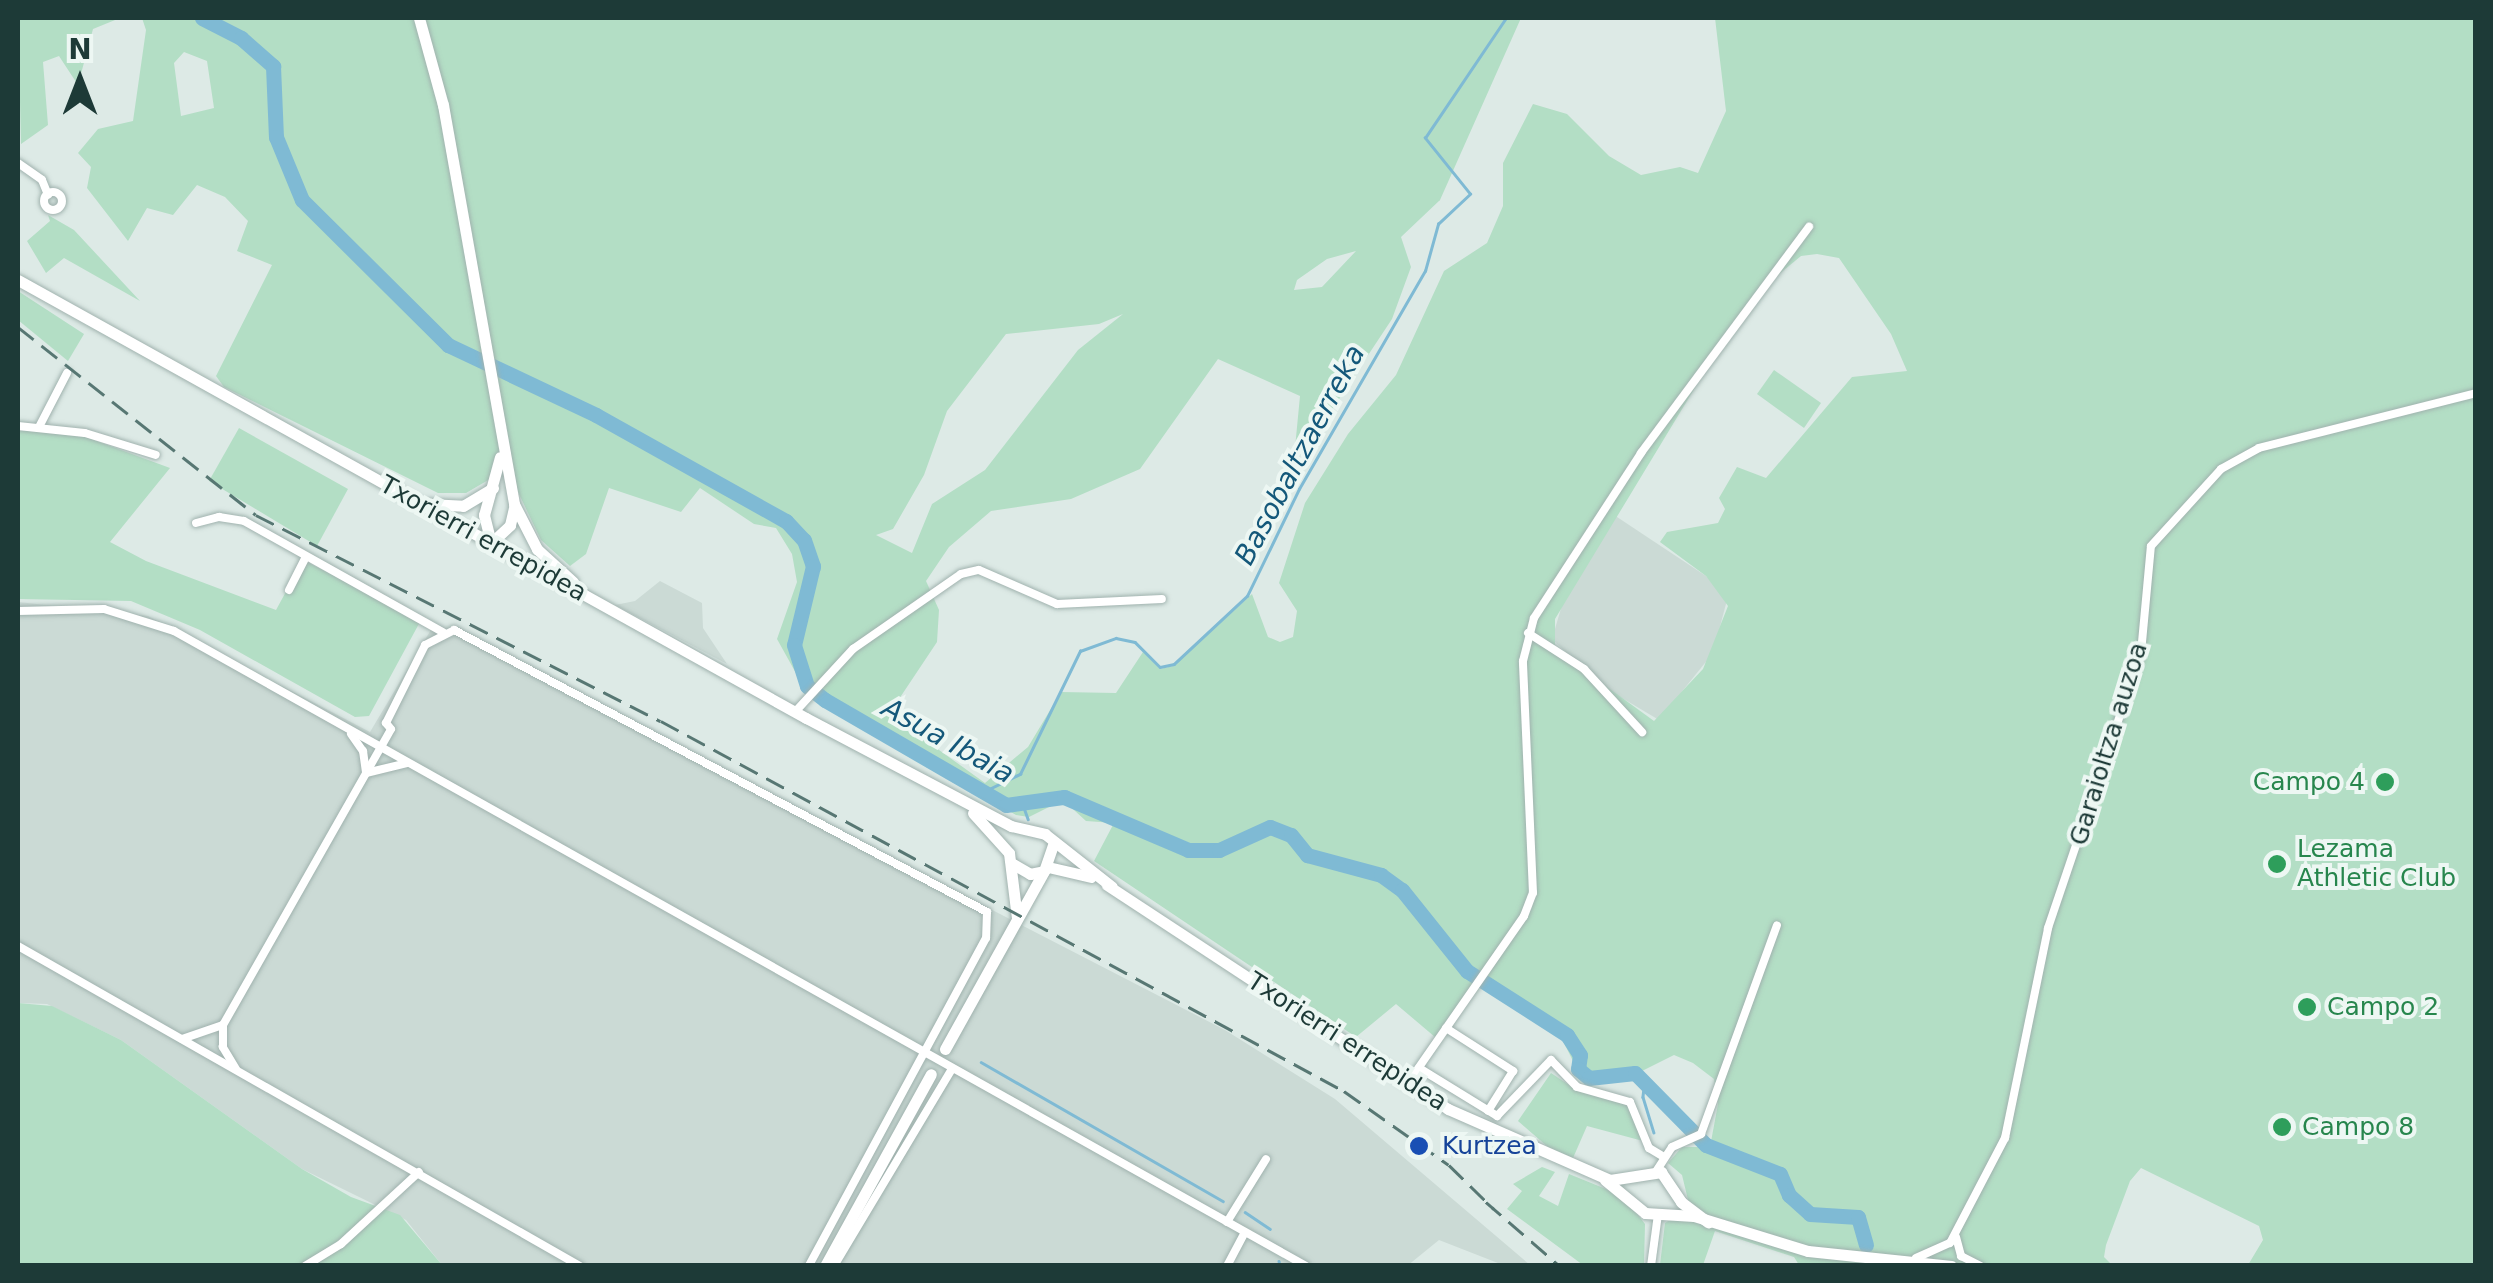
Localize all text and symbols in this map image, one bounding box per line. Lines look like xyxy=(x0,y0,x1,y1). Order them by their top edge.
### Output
north arrow xyxy=(30,30,130,130)
text: N xyxy=(68,33,92,66)
water label: Basobaltzaerreka xyxy=(1228,339,1372,571)
street label: Txorierri errepidea xyxy=(374,470,592,608)
street label: Garaioltza auzoa xyxy=(2064,639,2154,849)
water label: Asua Ibaia xyxy=(876,691,1020,791)
place label: Campo 4 xyxy=(2253,767,2365,797)
marker: Campo 4 xyxy=(2374,771,2396,793)
place label: Lezama Athletic Club xyxy=(2297,835,2456,894)
marker: Lezama Athletic Club xyxy=(2266,853,2288,875)
street label: Txorierri errepidea xyxy=(1242,966,1452,1118)
place label: Campo 2 xyxy=(2327,992,2439,1022)
marker: Campo 2 xyxy=(2296,996,2318,1018)
place label: Campo 8 xyxy=(2302,1112,2414,1142)
marker: Campo 8 xyxy=(2271,1116,2293,1138)
place label: Kurtzea xyxy=(1442,1131,1537,1161)
marker: Kurtzea xyxy=(1406,1133,1432,1159)

